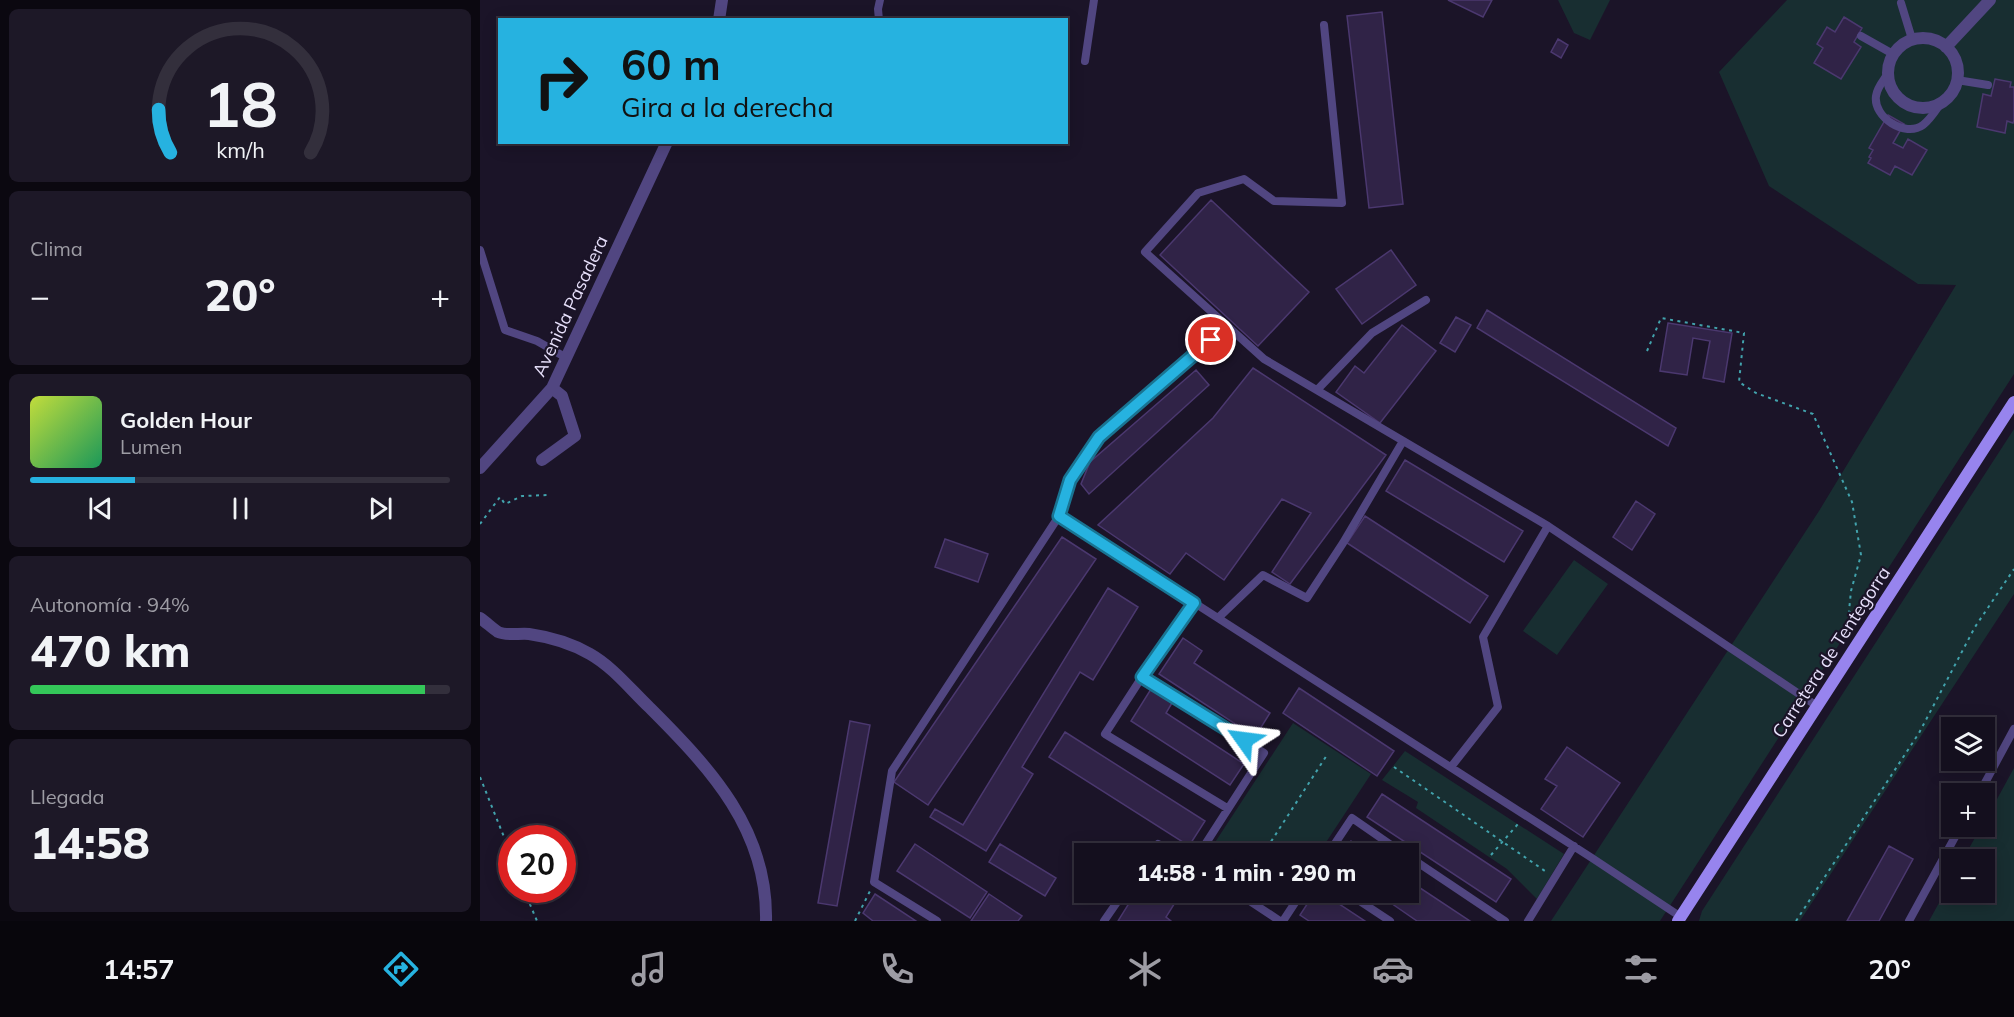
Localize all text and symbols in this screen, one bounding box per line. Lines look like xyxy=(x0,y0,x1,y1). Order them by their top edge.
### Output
text: 60 m xyxy=(621,38,721,91)
icon: right xyxy=(522,42,600,120)
text: 18 xyxy=(203,64,277,143)
text: Gira a la derecha xyxy=(621,90,834,124)
text: km/h xyxy=(216,136,264,163)
street label: Avenida Pasadera xyxy=(527,232,613,380)
text: Clima xyxy=(30,236,83,261)
text: 20° xyxy=(204,266,276,322)
text: − xyxy=(30,275,50,316)
text: + xyxy=(430,275,450,316)
pin xyxy=(1185,314,1236,365)
icon: arrive xyxy=(1194,323,1227,356)
text: Golden Hour xyxy=(120,406,252,434)
text: Lumen xyxy=(120,434,182,459)
icon: previous xyxy=(84,492,117,525)
icon: pause xyxy=(224,492,257,525)
icon: next xyxy=(364,492,397,525)
street label: Carretera de Tentegorra xyxy=(1767,562,1895,742)
text: Autonomía · 94% xyxy=(30,592,190,617)
text: 470 km xyxy=(30,622,191,678)
position arrow xyxy=(1212,708,1276,772)
map controls xyxy=(1941,717,1995,903)
button: layers xyxy=(1941,717,1995,771)
button: + xyxy=(1941,783,1995,837)
text: Llegada xyxy=(30,784,105,809)
text: 14:58 xyxy=(30,814,150,870)
speed limit sign: 20 xyxy=(498,825,576,903)
button: − xyxy=(1941,849,1995,903)
text: 14:58 · 1 min · 290 m xyxy=(1137,859,1356,887)
icon: directions xyxy=(380,948,422,990)
icon: music xyxy=(628,948,670,990)
icon: phone xyxy=(876,948,918,990)
icon: climate xyxy=(1124,948,1166,990)
icon: car xyxy=(1372,948,1414,990)
icon: filters xyxy=(1620,948,1662,990)
text: 14:57 xyxy=(103,952,174,986)
text: 20° xyxy=(1868,952,1911,986)

